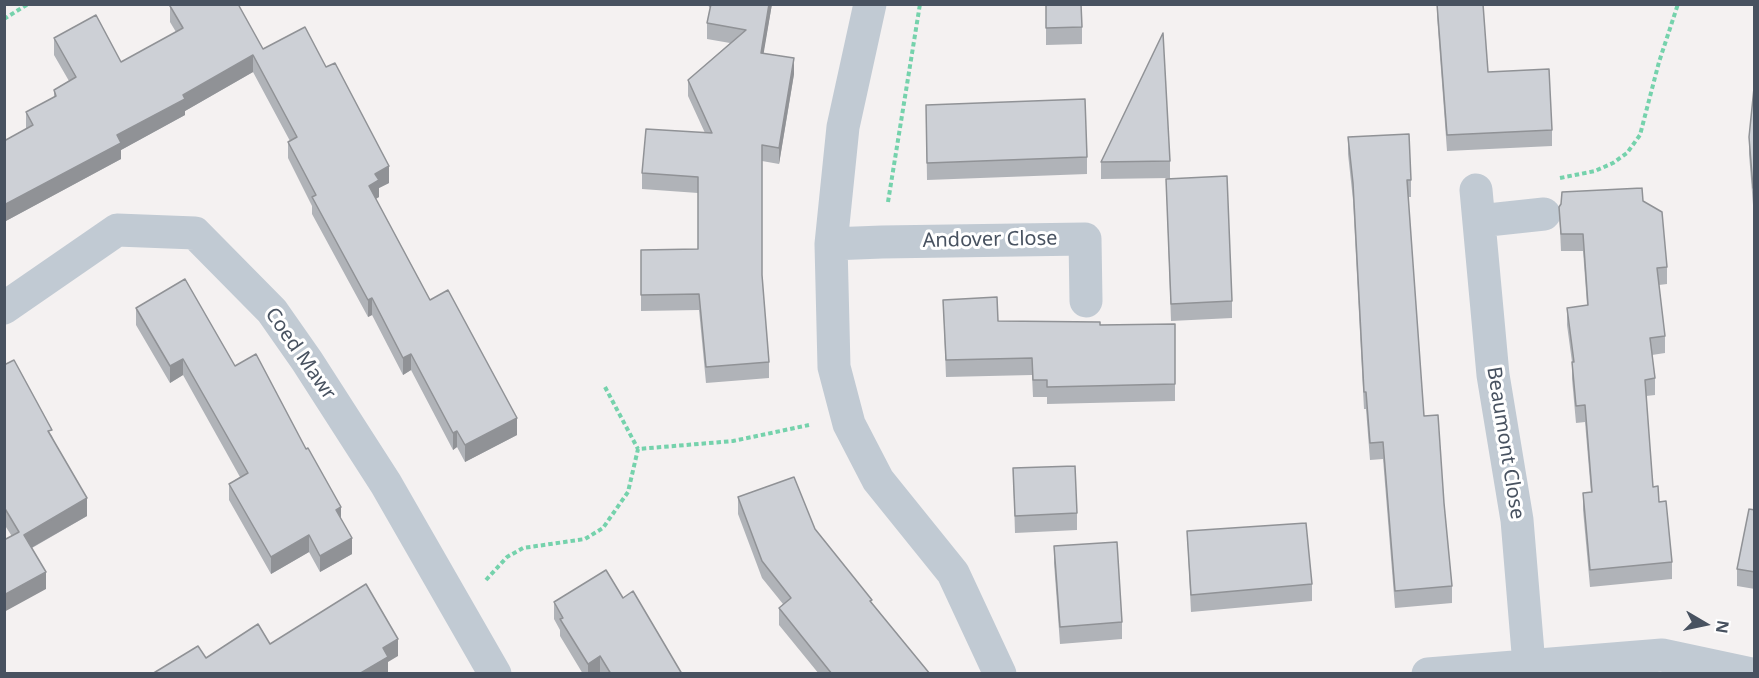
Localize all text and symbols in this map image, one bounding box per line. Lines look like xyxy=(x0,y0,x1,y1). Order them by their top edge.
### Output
street label: Andover Close xyxy=(922,227,1058,253)
street label: Coed Mawr xyxy=(260,303,340,405)
street label: Beaumont Close xyxy=(1481,365,1529,521)
north arrow xyxy=(1675,594,1735,654)
text: N xyxy=(1711,619,1735,635)

